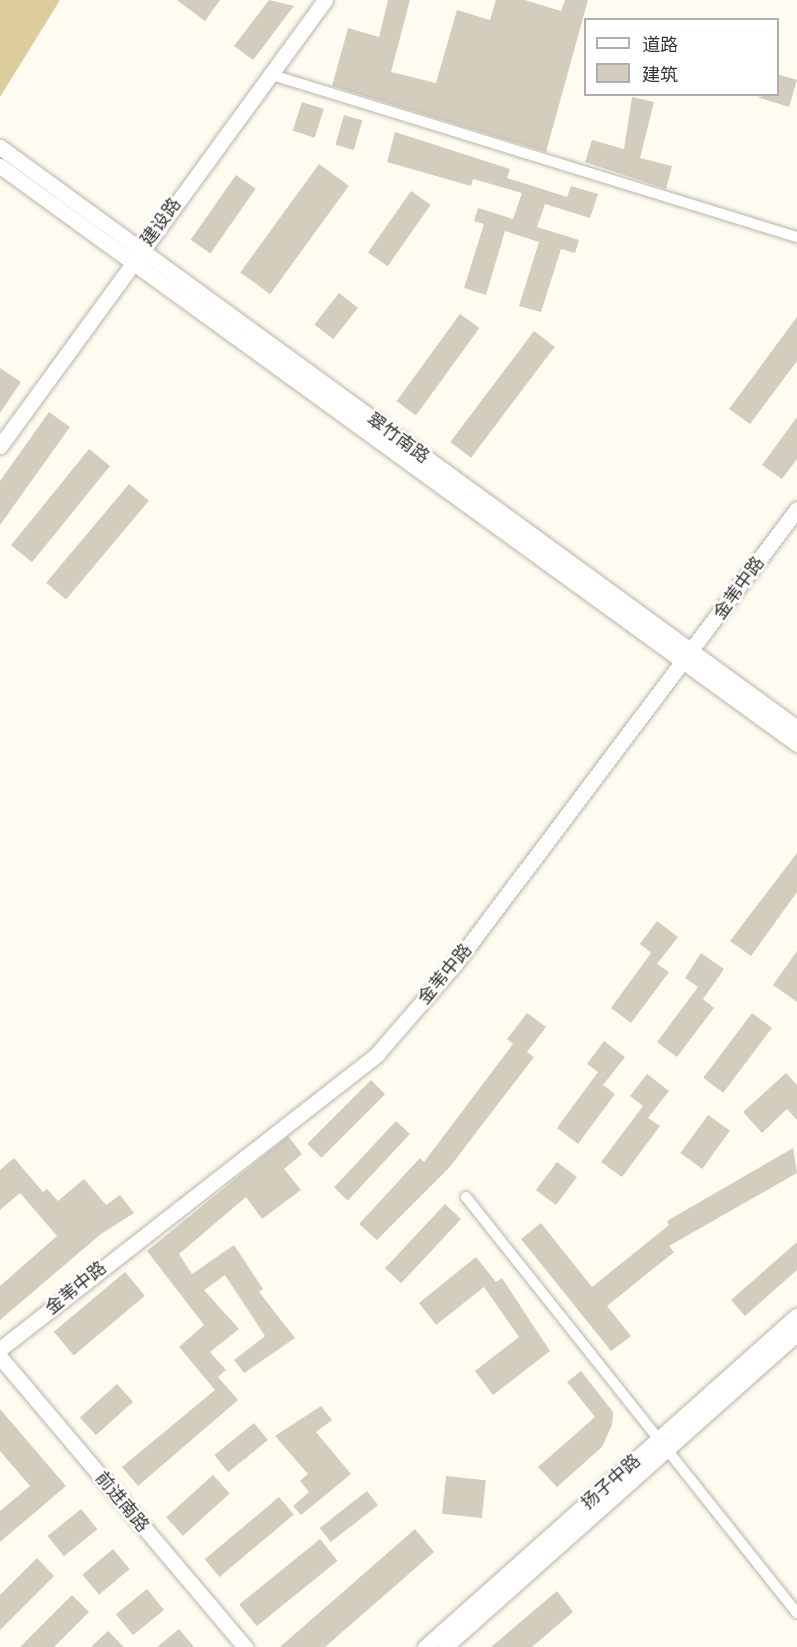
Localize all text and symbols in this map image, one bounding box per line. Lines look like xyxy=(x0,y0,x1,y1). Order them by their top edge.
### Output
legend xyxy=(584,18,779,96)
text: 道路 xyxy=(642,35,678,55)
text: 建筑 xyxy=(642,65,678,85)
street label: 建设路 xyxy=(136,194,186,250)
street label: 翠竹南路 xyxy=(363,408,433,468)
street label: 金苇中路 xyxy=(709,553,769,623)
street label: 金苇中路 xyxy=(414,939,476,1009)
street label: 金苇中路 xyxy=(41,1257,111,1319)
street label: 扬子中路 xyxy=(577,1450,645,1514)
street label: 前进南路 xyxy=(91,1467,153,1537)

